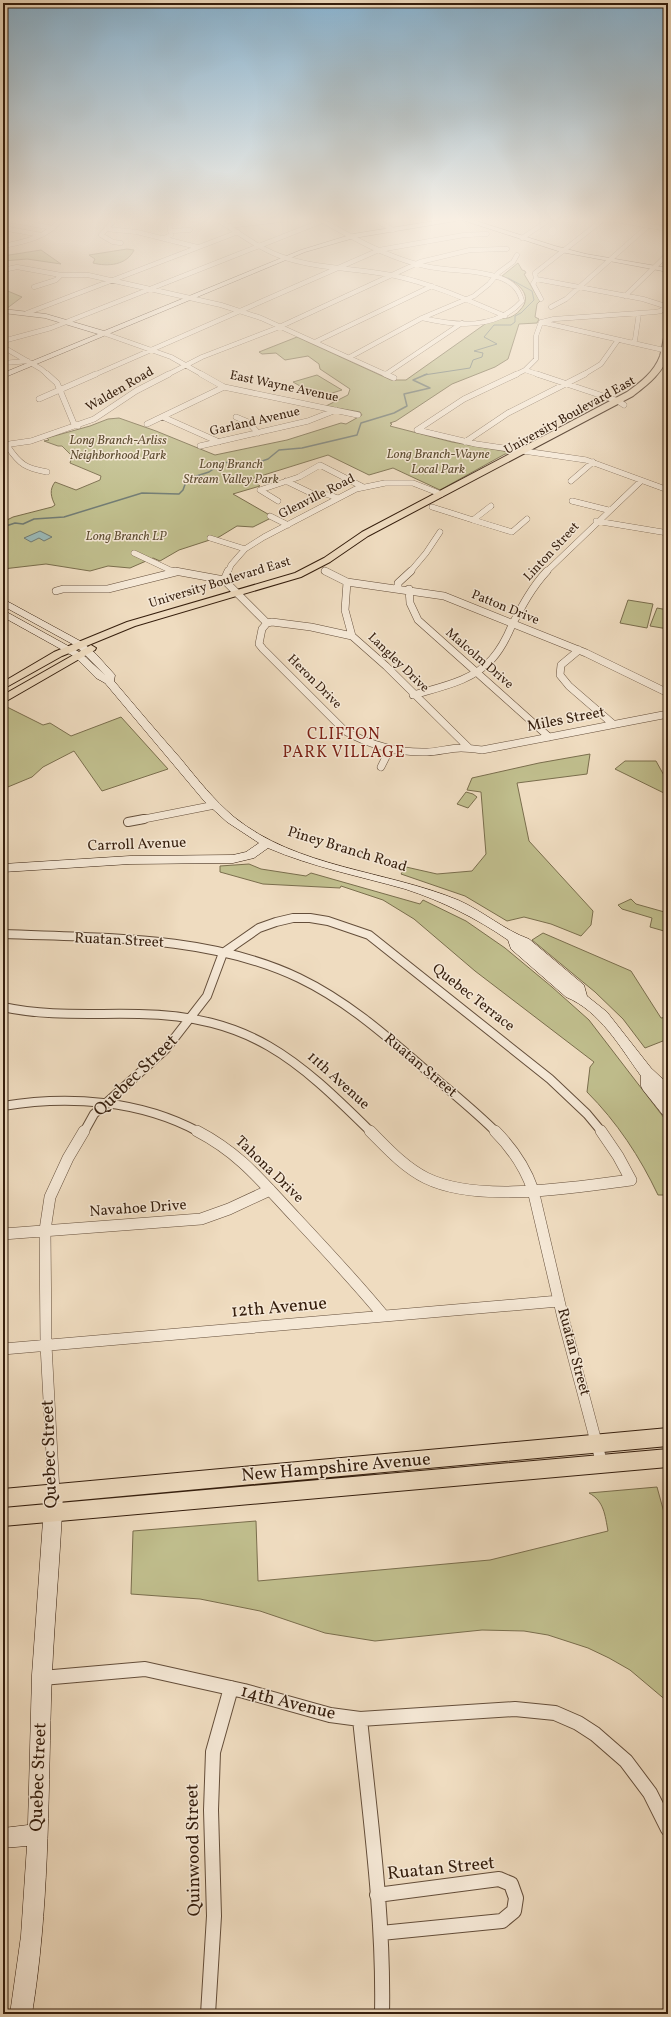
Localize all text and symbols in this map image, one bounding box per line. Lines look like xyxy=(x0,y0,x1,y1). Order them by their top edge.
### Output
street label: Walden Road xyxy=(83,363,157,417)
street label: East Wayne Avenue xyxy=(228,367,340,407)
street label: University Boulevard East xyxy=(501,372,639,460)
street label: Garland Avenue xyxy=(208,403,302,441)
park label: Long Branch-Arliss Neighborhood Park xyxy=(69,432,167,465)
park label: Long Branch-Wayne Local Park xyxy=(386,446,490,479)
park label: Long Branch Stream Valley Park xyxy=(183,456,279,489)
street label: Glenville Road xyxy=(276,470,358,524)
street label: Linton Street xyxy=(520,518,584,585)
park label: Long Branch LP xyxy=(86,528,167,546)
street label: University Boulevard East xyxy=(147,553,294,613)
street label: Patton Drive xyxy=(468,586,542,630)
street label: Malcolm Drive xyxy=(441,624,517,694)
street label: Langley Drive xyxy=(363,629,433,697)
street label: Heron Drive xyxy=(283,651,345,713)
street label: Miles Street xyxy=(525,702,607,738)
district label: CLIFTON PARK VILLAGE xyxy=(282,724,406,764)
street label: Piney Branch Road xyxy=(285,822,409,878)
street label: Carroll Avenue xyxy=(87,833,187,857)
street label: Ruatan Street xyxy=(74,928,164,954)
street label: Quebec Terrace xyxy=(427,959,519,1037)
street label: Quebec Street xyxy=(88,1029,184,1123)
street label: Ruatan Street xyxy=(379,1029,461,1103)
street label: 11th Avenue xyxy=(302,1047,374,1115)
street label: Tahona Drive xyxy=(230,1132,308,1208)
street label: Navahoe Drive xyxy=(89,1195,187,1223)
street label: 12th Avenue xyxy=(230,1291,328,1325)
street label: Ruatan Street xyxy=(551,1306,595,1398)
street label: Quebec Street xyxy=(36,1399,64,1509)
street label: New Hampshire Avenue xyxy=(240,1447,432,1489)
street label: 14th Avenue xyxy=(238,1679,338,1727)
street label: Quebec Street xyxy=(25,1722,53,1832)
street label: Quinwood Street xyxy=(180,1783,208,1917)
street label: Ruatan Street xyxy=(386,1851,496,1887)

